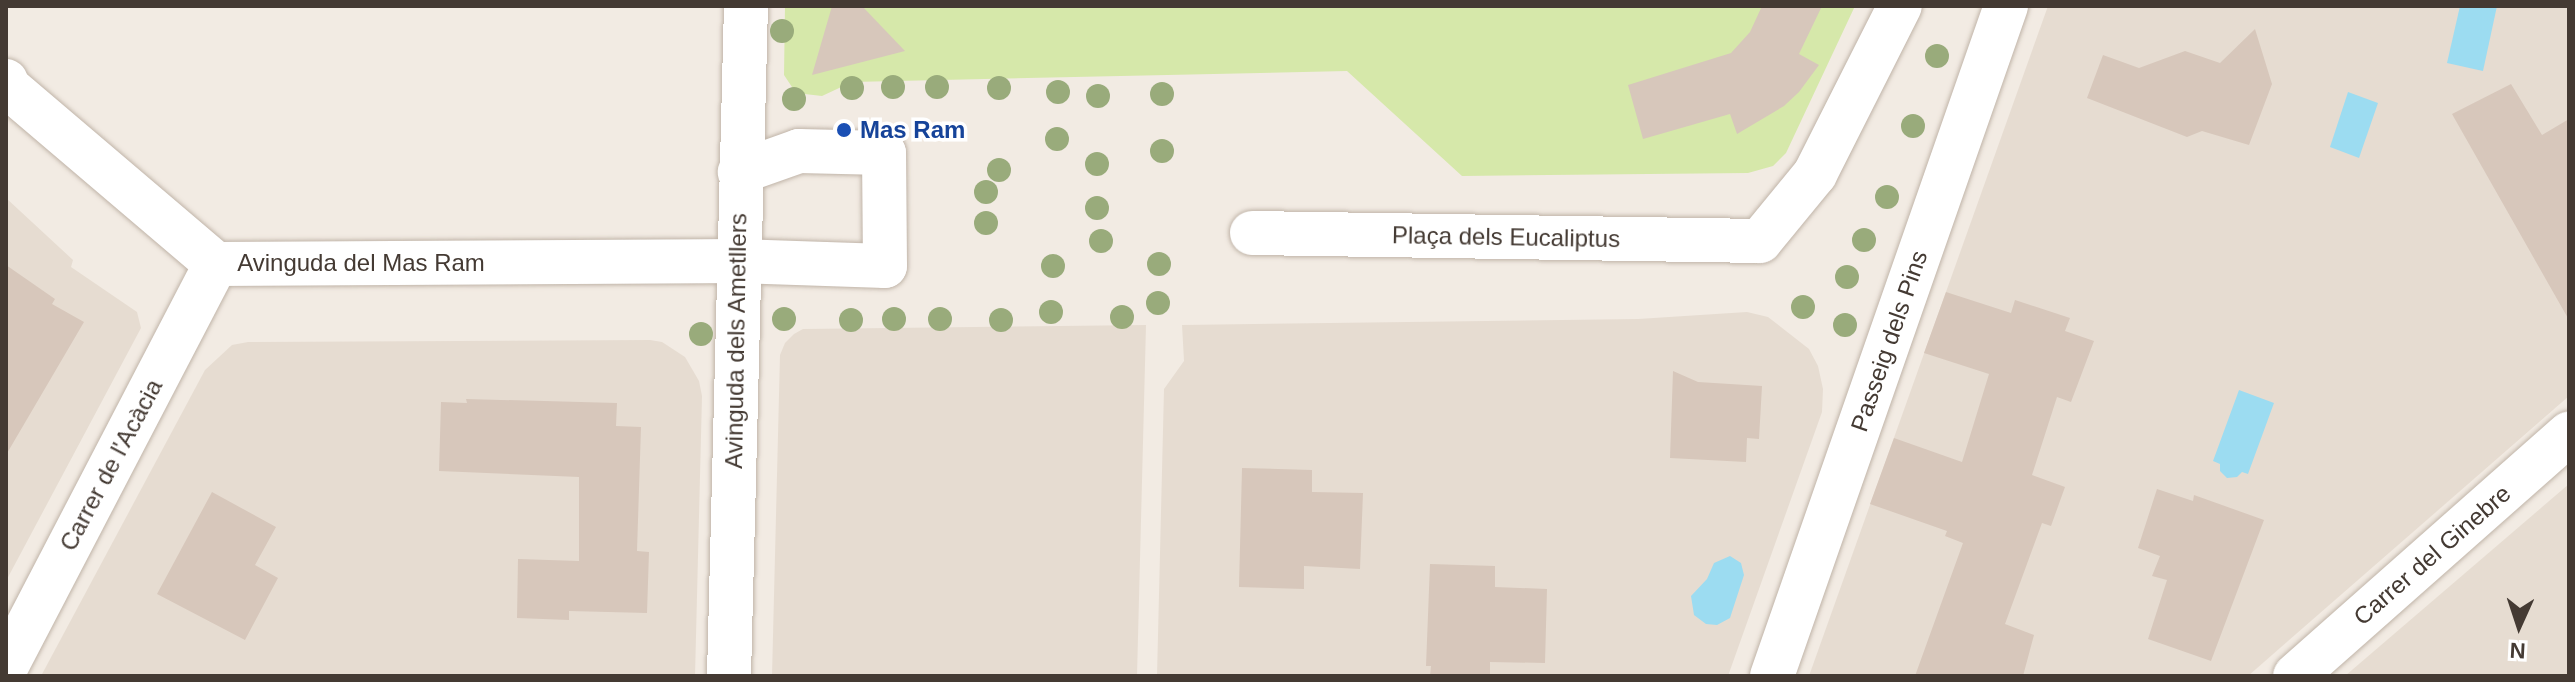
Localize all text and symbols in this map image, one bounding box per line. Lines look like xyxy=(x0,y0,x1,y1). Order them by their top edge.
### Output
place label: Mas Ram xyxy=(860,116,965,144)
marker: Mas Ram xyxy=(835,121,853,139)
street label: Avinguda dels Ametllers xyxy=(719,212,753,470)
street label: Plaça dels Eucaliptus xyxy=(1392,221,1620,253)
street label: Passeig dels Pins xyxy=(1845,247,1933,435)
street label: Avinguda del Mas Ram xyxy=(237,249,485,277)
street label: Carrer de l'Acàcia xyxy=(54,374,168,556)
street label: Carrer del Ginebre xyxy=(2348,479,2516,631)
north arrow xyxy=(2479,586,2559,666)
text: N xyxy=(2509,638,2526,663)

